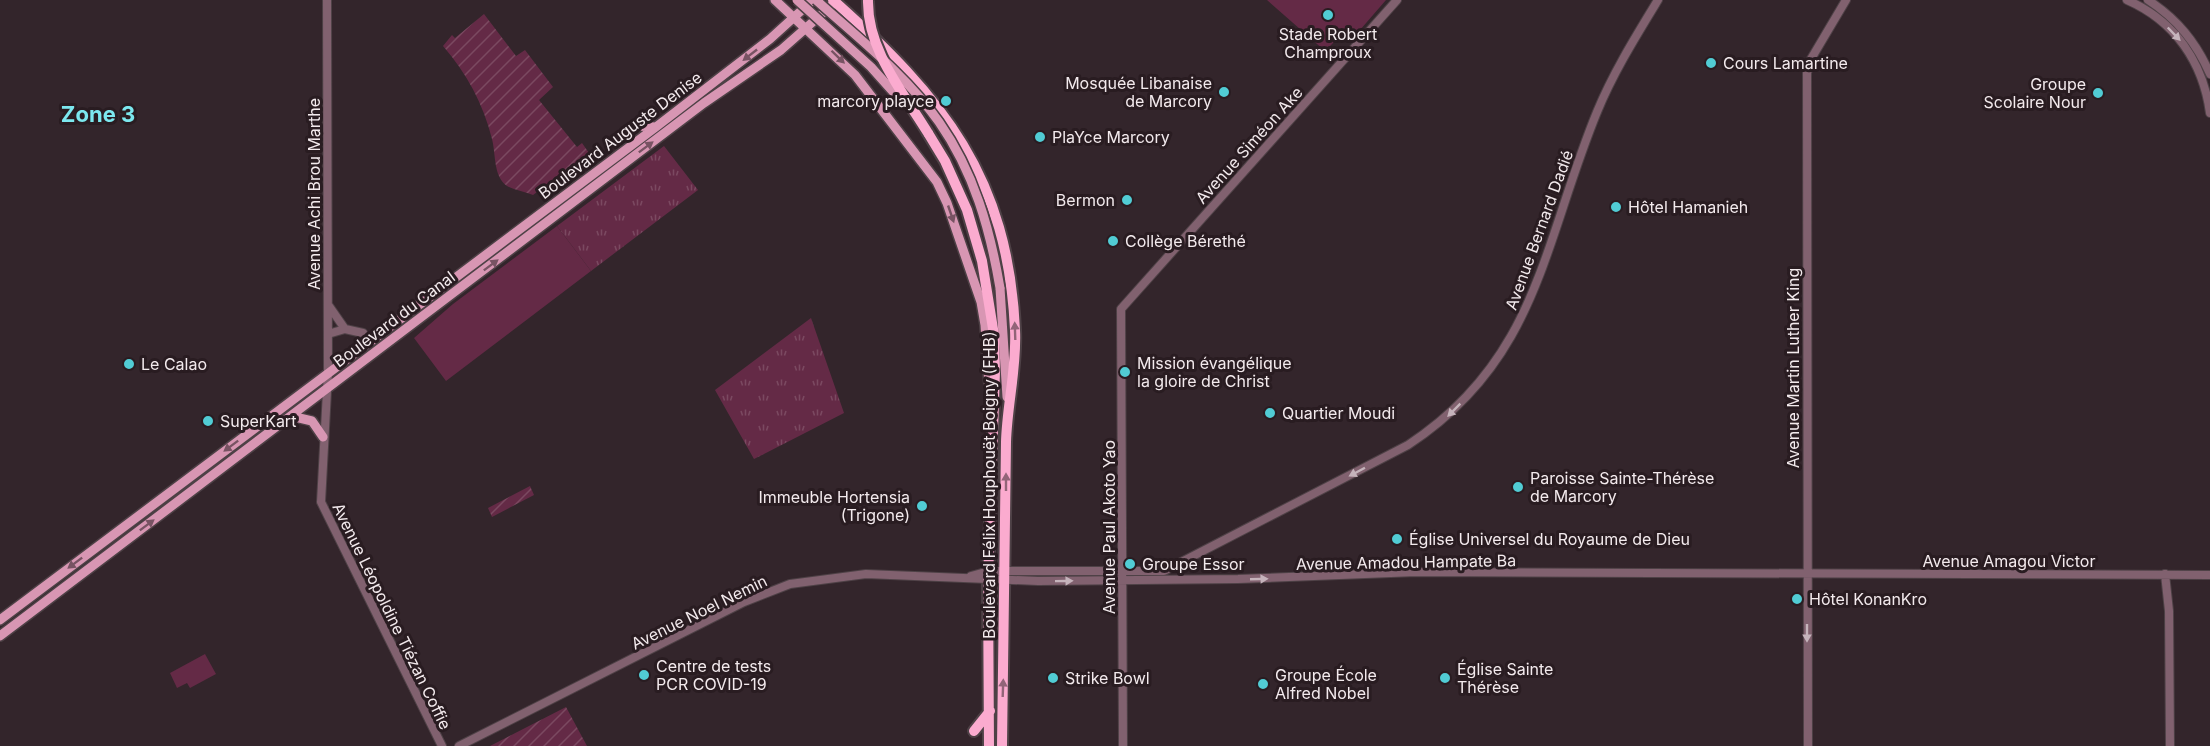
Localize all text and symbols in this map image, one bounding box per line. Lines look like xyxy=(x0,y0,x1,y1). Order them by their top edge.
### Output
marker: Stade Robert Champroux xyxy=(1321,8,1335,22)
place label: Stade Robert Champroux xyxy=(1279,24,1377,62)
one-way arrow xyxy=(2167,26,2181,40)
one-way arrow xyxy=(742,49,757,61)
one-way arrow xyxy=(830,50,845,64)
place label: Cours Lamartine xyxy=(1723,53,1848,73)
marker: Cours Lamartine xyxy=(1704,56,1718,70)
street label: Boulevard Auguste Denise xyxy=(534,67,706,203)
place label: Mosquée Libanaise de Marcory xyxy=(1065,73,1212,111)
place label: Groupe Scolaire Nour xyxy=(1984,74,2086,112)
street label: Avenue Siméon Ake xyxy=(1191,82,1307,208)
marker: Mosquée Libanaise de Marcory xyxy=(1217,85,1231,99)
marker: Groupe Scolaire Nour xyxy=(2091,86,2105,100)
place label: marcory playce xyxy=(817,91,934,111)
marker: marcory playce xyxy=(939,94,953,108)
street label: Avenue Achi Brou Marthe xyxy=(304,98,324,290)
district label: Zone 3 xyxy=(61,101,135,127)
place label: PlaYce Marcory xyxy=(1052,127,1170,147)
marker: PlaYce Marcory xyxy=(1033,130,1047,144)
one-way arrow xyxy=(638,141,654,153)
street label: Avenue Bernard Dadié xyxy=(1501,147,1577,313)
place label: Bermon xyxy=(1056,190,1115,210)
marker: Bermon xyxy=(1120,193,1134,207)
place label: Hôtel Hamanieh xyxy=(1628,197,1748,217)
marker: Hôtel Hamanieh xyxy=(1609,200,1623,214)
one-way arrow xyxy=(947,205,957,223)
place label: Collège Bérethé xyxy=(1125,231,1246,251)
marker: Collège Bérethé xyxy=(1106,234,1120,248)
one-way arrow xyxy=(483,259,498,271)
street label: Boulevard du Canal xyxy=(329,267,459,371)
street label: Avenue Martin Luther King xyxy=(1783,268,1803,468)
one-way arrow xyxy=(1010,321,1019,340)
street label: Boulevard Félix Houphouët Boigny (FHB) xyxy=(979,331,999,639)
place label: Mission évangélique la gloire de Christ xyxy=(1137,353,1291,391)
place label: Le Calao xyxy=(141,354,207,374)
marker: Le Calao xyxy=(122,357,136,371)
marker: Mission évangélique la gloire de Christ xyxy=(1118,365,1132,379)
place label: Quartier Moudi xyxy=(1282,403,1395,423)
one-way arrow xyxy=(1447,403,1461,418)
marker: Quartier Moudi xyxy=(1263,406,1277,420)
place label: SuperKart xyxy=(220,411,296,431)
marker: SuperKart xyxy=(201,414,215,428)
one-way arrow xyxy=(223,440,238,452)
street label: Avenue Paul Akoto Yao xyxy=(1099,440,1119,614)
one-way arrow xyxy=(1348,467,1365,477)
place label: Paroisse Sainte-Thérèse de Marcory xyxy=(1530,468,1714,506)
one-way arrow xyxy=(1001,472,1011,491)
marker: Paroisse Sainte-Thérèse de Marcory xyxy=(1511,480,1525,494)
place label: Immeuble Hortensia (Trigone) xyxy=(758,487,910,525)
street label: Avenue Léopoldine Tiézan Coffie xyxy=(328,499,456,733)
marker: Immeuble Hortensia (Trigone) xyxy=(915,499,929,513)
one-way arrow xyxy=(140,519,155,531)
place label: Église Universel du Royaume de Dieu xyxy=(1409,529,1690,549)
marker: Église Universel du Royaume de Dieu xyxy=(1390,532,1404,546)
street label: Avenue Amadou Hampate Ba xyxy=(1296,550,1516,574)
street label: Avenue Amagou Victor xyxy=(1923,551,2095,571)
place label: Groupe Essor xyxy=(1142,554,1245,574)
one-way arrow xyxy=(67,557,83,570)
marker: Groupe Essor xyxy=(1123,557,1137,571)
street label: Avenue Noel Nemin xyxy=(628,570,770,654)
one-way arrow xyxy=(1250,574,1269,583)
one-way arrow xyxy=(1055,576,1074,585)
place label: Hôtel KonanKro xyxy=(1809,589,1927,609)
marker: Hôtel KonanKro xyxy=(1790,592,1804,606)
one-way arrow xyxy=(1802,623,1812,642)
place label: Centre de tests PCR COVID-19 xyxy=(656,656,771,694)
place label: Église Sainte Thérèse xyxy=(1457,659,1553,697)
place label: Groupe École Alfred Nobel xyxy=(1275,665,1377,703)
marker: Centre de tests PCR COVID-19 xyxy=(637,668,651,682)
place label: Strike Bowl xyxy=(1065,668,1150,688)
marker: Strike Bowl xyxy=(1046,671,1060,685)
marker: Église Sainte Thérèse xyxy=(1438,671,1452,685)
marker: Groupe École Alfred Nobel xyxy=(1256,677,1270,691)
one-way arrow xyxy=(998,678,1008,697)

